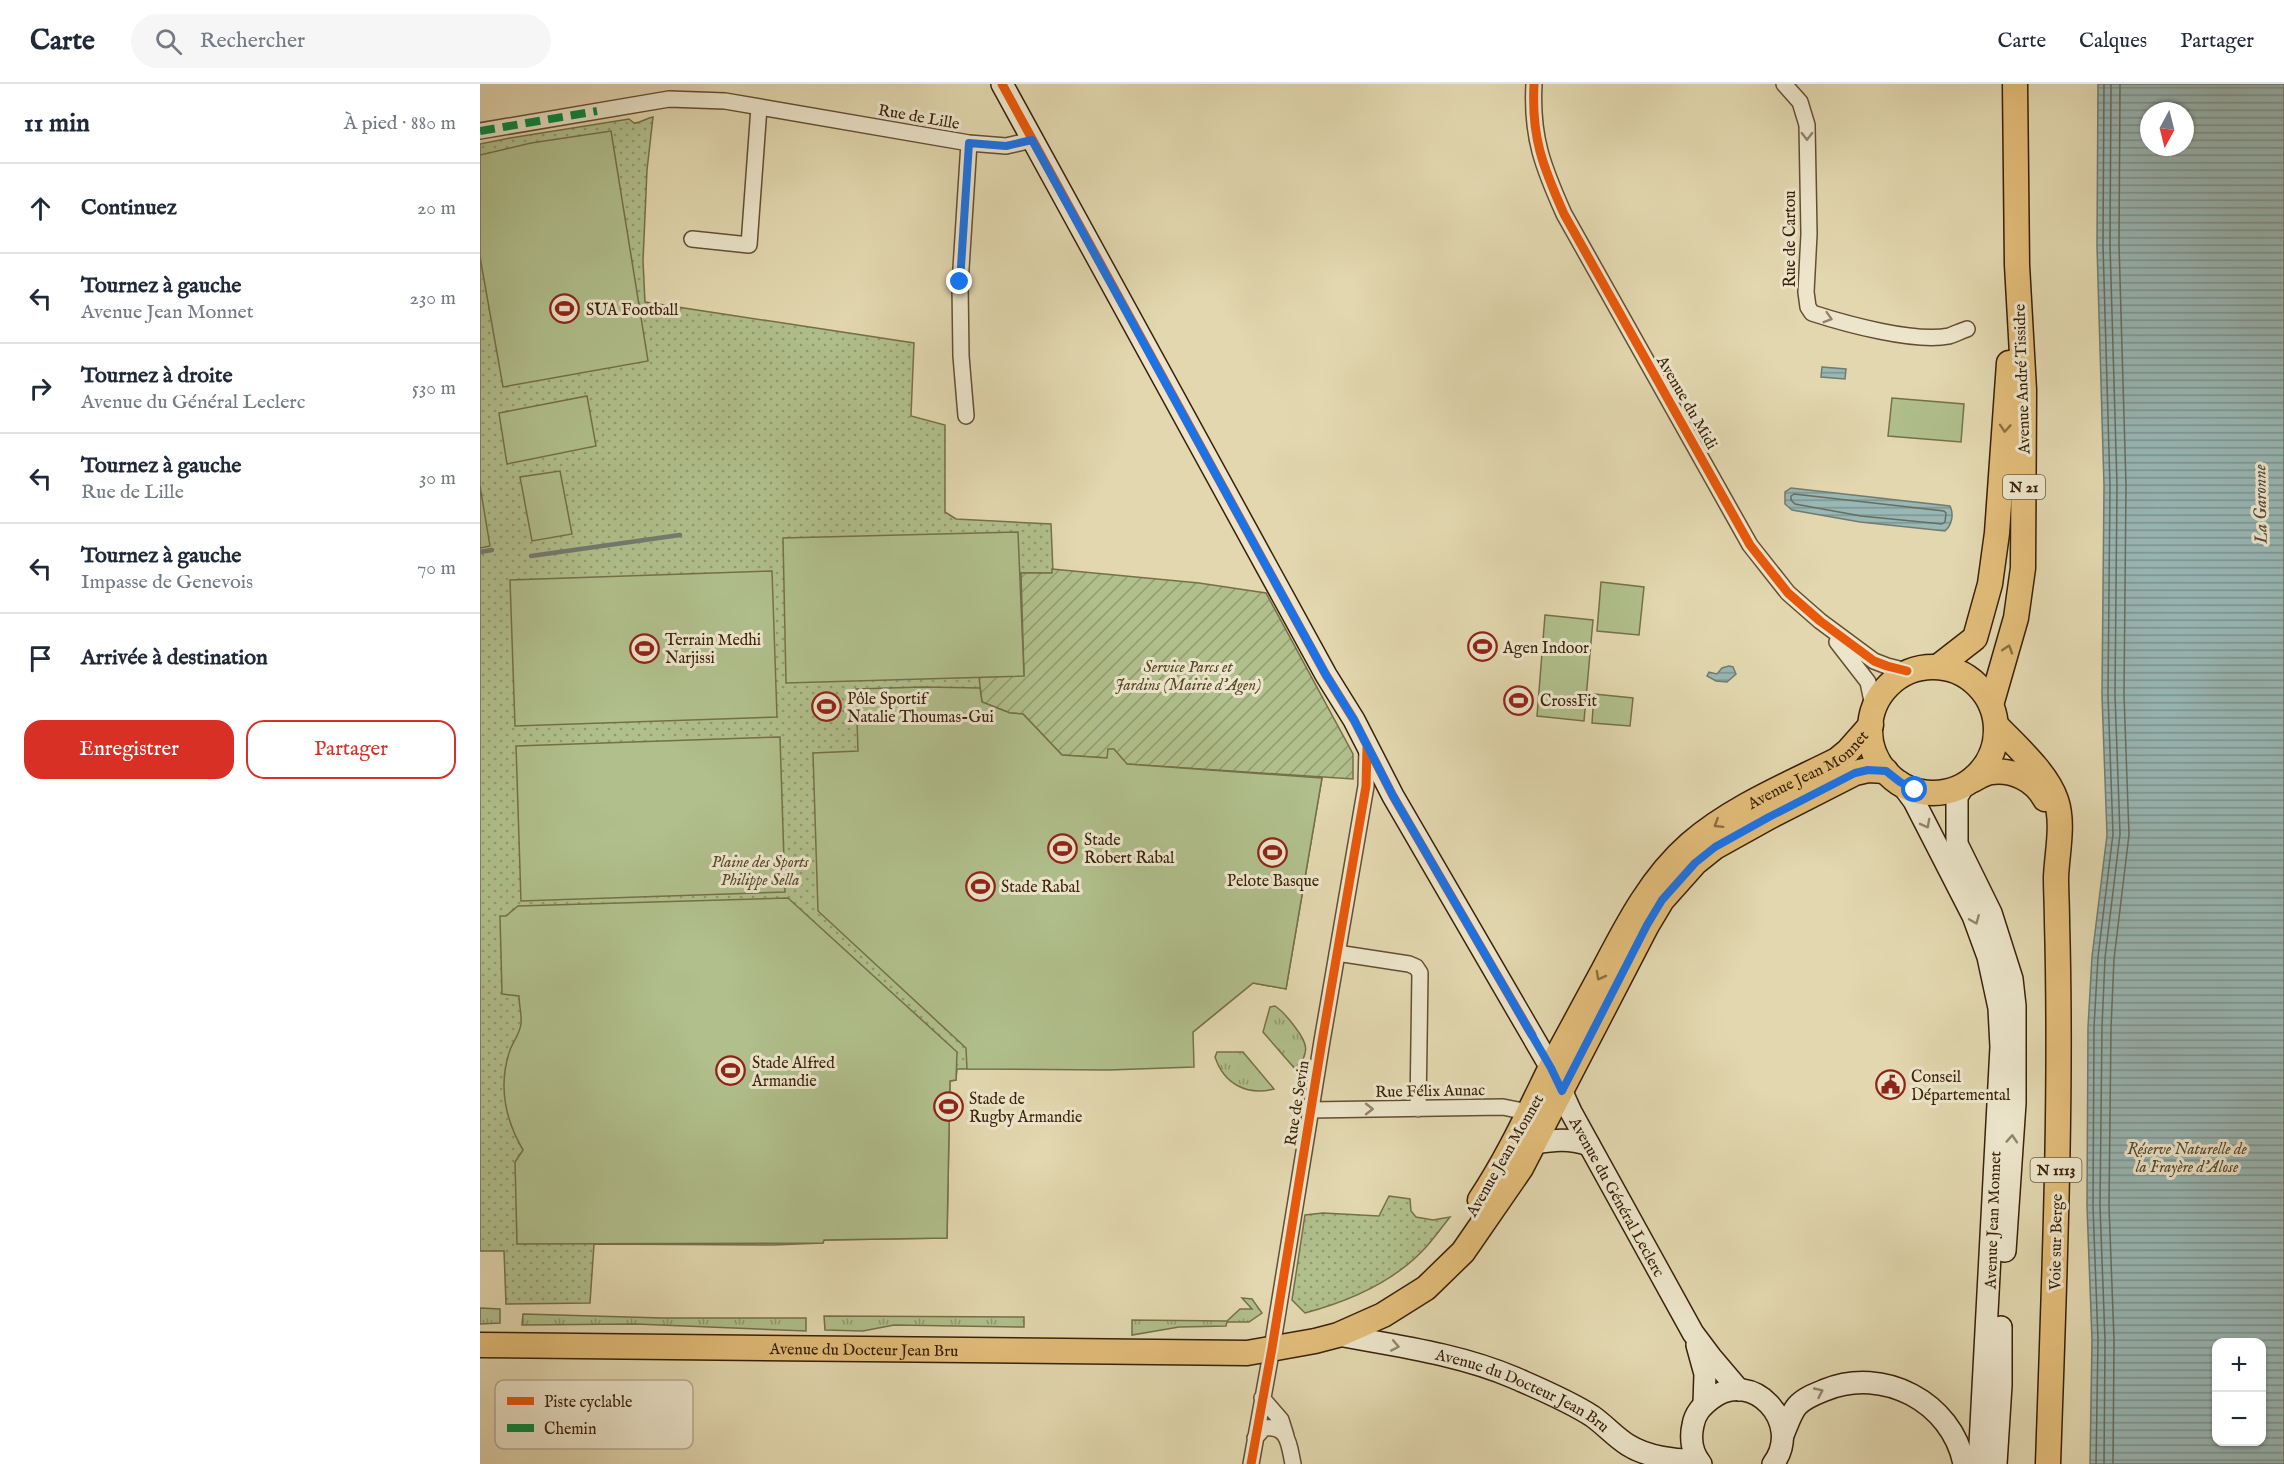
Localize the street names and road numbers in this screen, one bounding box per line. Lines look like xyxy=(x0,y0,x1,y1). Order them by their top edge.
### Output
street label: Rue de Lille xyxy=(876,101,961,135)
street label: Rue de Cartou xyxy=(1781,190,1801,288)
street label: Avenue André Tissidre xyxy=(2010,304,2036,455)
street label: Avenue du Midi xyxy=(1651,352,1721,453)
road number: N 21 xyxy=(2003,475,2045,499)
street label: Avenue Jean Monnet xyxy=(1744,726,1874,815)
street label: Rue de Sevin xyxy=(1281,1059,1315,1147)
street label: Rue Félix Aunac xyxy=(1375,1081,1485,1103)
street label: Avenue Jean Monnet xyxy=(1462,1091,1549,1222)
street label: Avenue du Général Leclerc xyxy=(1563,1113,1668,1281)
street label: Avenue Jean Monnet xyxy=(1982,1150,2006,1290)
road number: N 1113 xyxy=(2030,1158,2082,1182)
street label: Voie sur Berge xyxy=(2046,1194,2068,1291)
street label: Avenue du Docteur Jean Bru xyxy=(768,1340,958,1362)
street label: Avenue du Docteur Jean Bru xyxy=(1432,1345,1613,1438)

